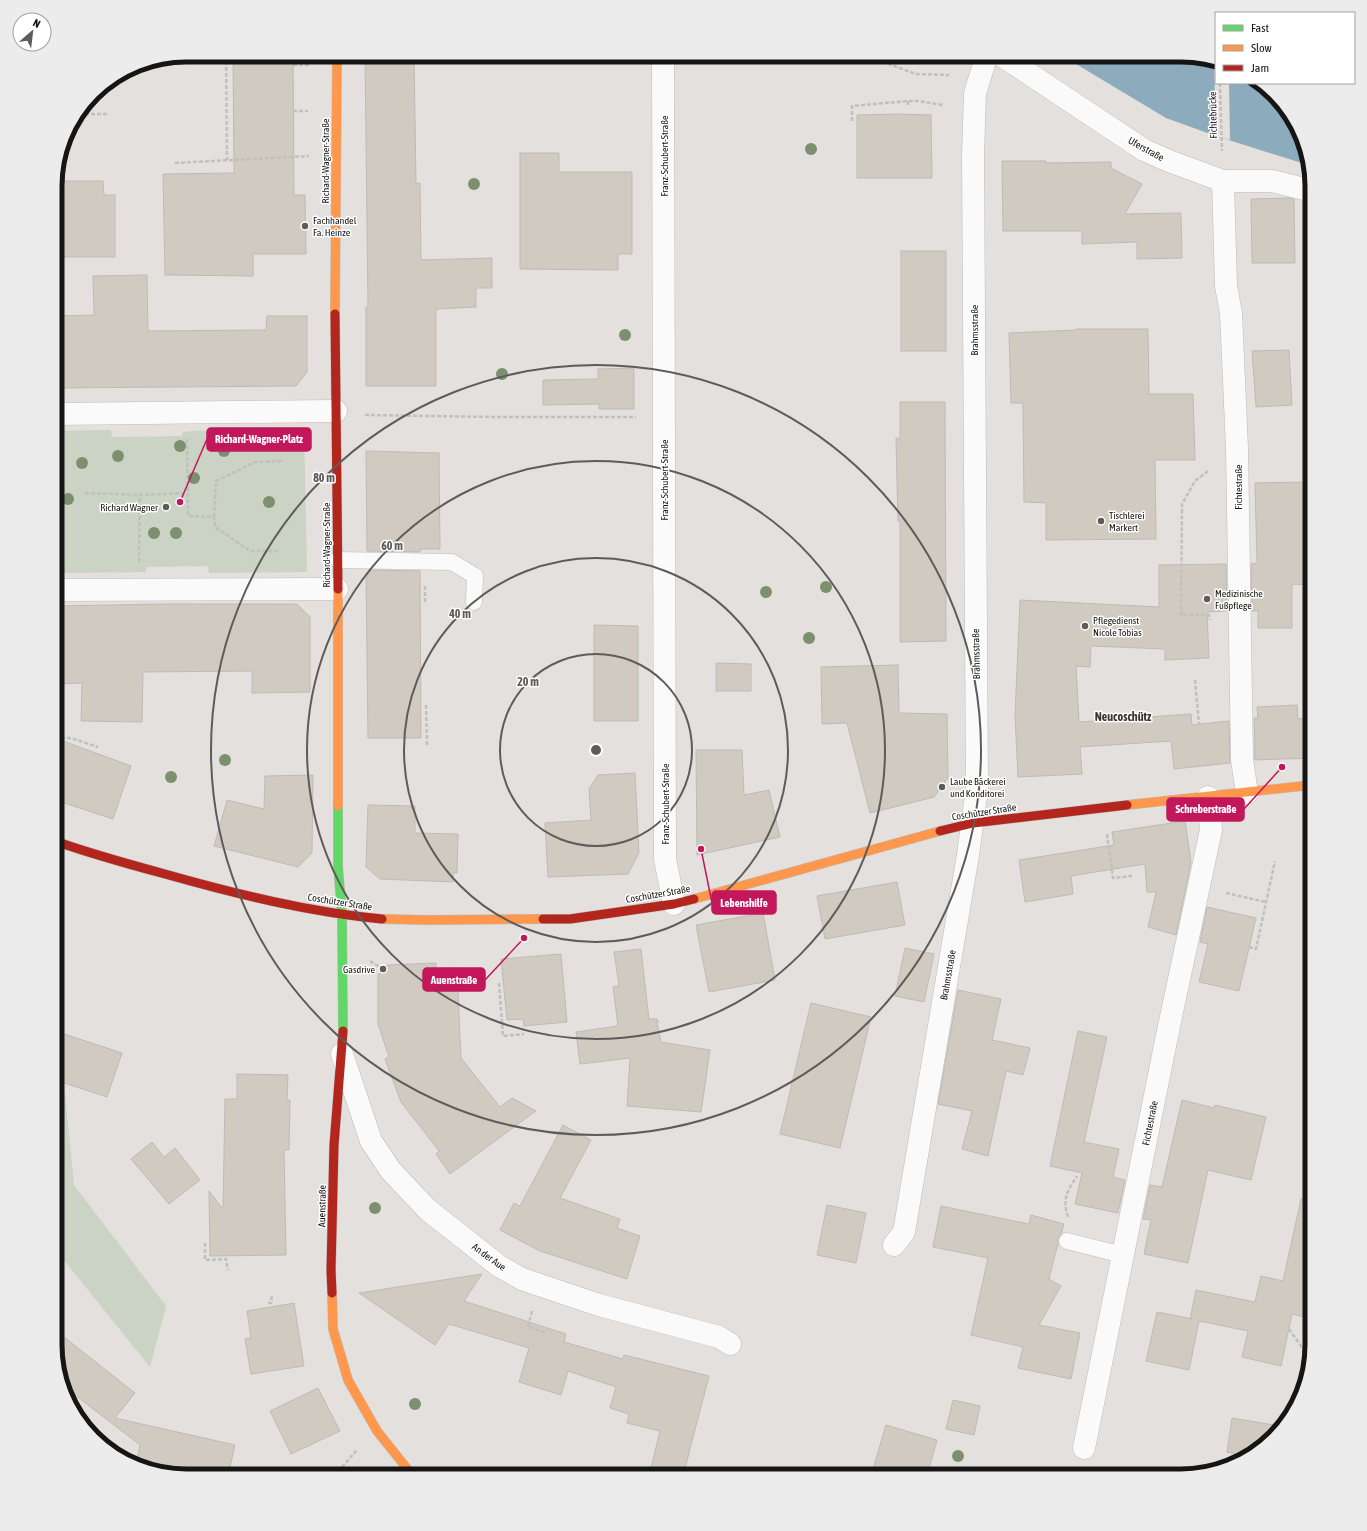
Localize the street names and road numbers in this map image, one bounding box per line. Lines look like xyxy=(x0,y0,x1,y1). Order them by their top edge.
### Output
street label: Fichtebrücke xyxy=(1207,91,1219,139)
street label: Franz-Schubert-Straße xyxy=(659,115,670,197)
street label: Richard-Wagner-Straße xyxy=(320,118,331,204)
street label: Uferstraße xyxy=(1126,135,1166,164)
street label: Brahmsstraße xyxy=(969,304,980,355)
street label: Franz-Schubert-Straße xyxy=(659,439,670,521)
street label: Fichtestraße xyxy=(1233,464,1244,510)
street label: Richard-Wagner-Straße xyxy=(321,502,332,588)
street label: Brahmsstraße xyxy=(970,628,982,679)
street label: Franz-Schubert-Straße xyxy=(660,763,671,845)
street label: Coschützer Straße xyxy=(951,801,1017,823)
street label: Coschützer Straße xyxy=(625,883,691,905)
street label: Coschützer Straße xyxy=(307,891,373,913)
street label: Brahmsstraße xyxy=(938,949,958,1001)
street label: Fichtestraße xyxy=(1140,1099,1160,1146)
street label: Auenstraße xyxy=(316,1184,328,1227)
street label: An der Aue xyxy=(470,1241,508,1273)

